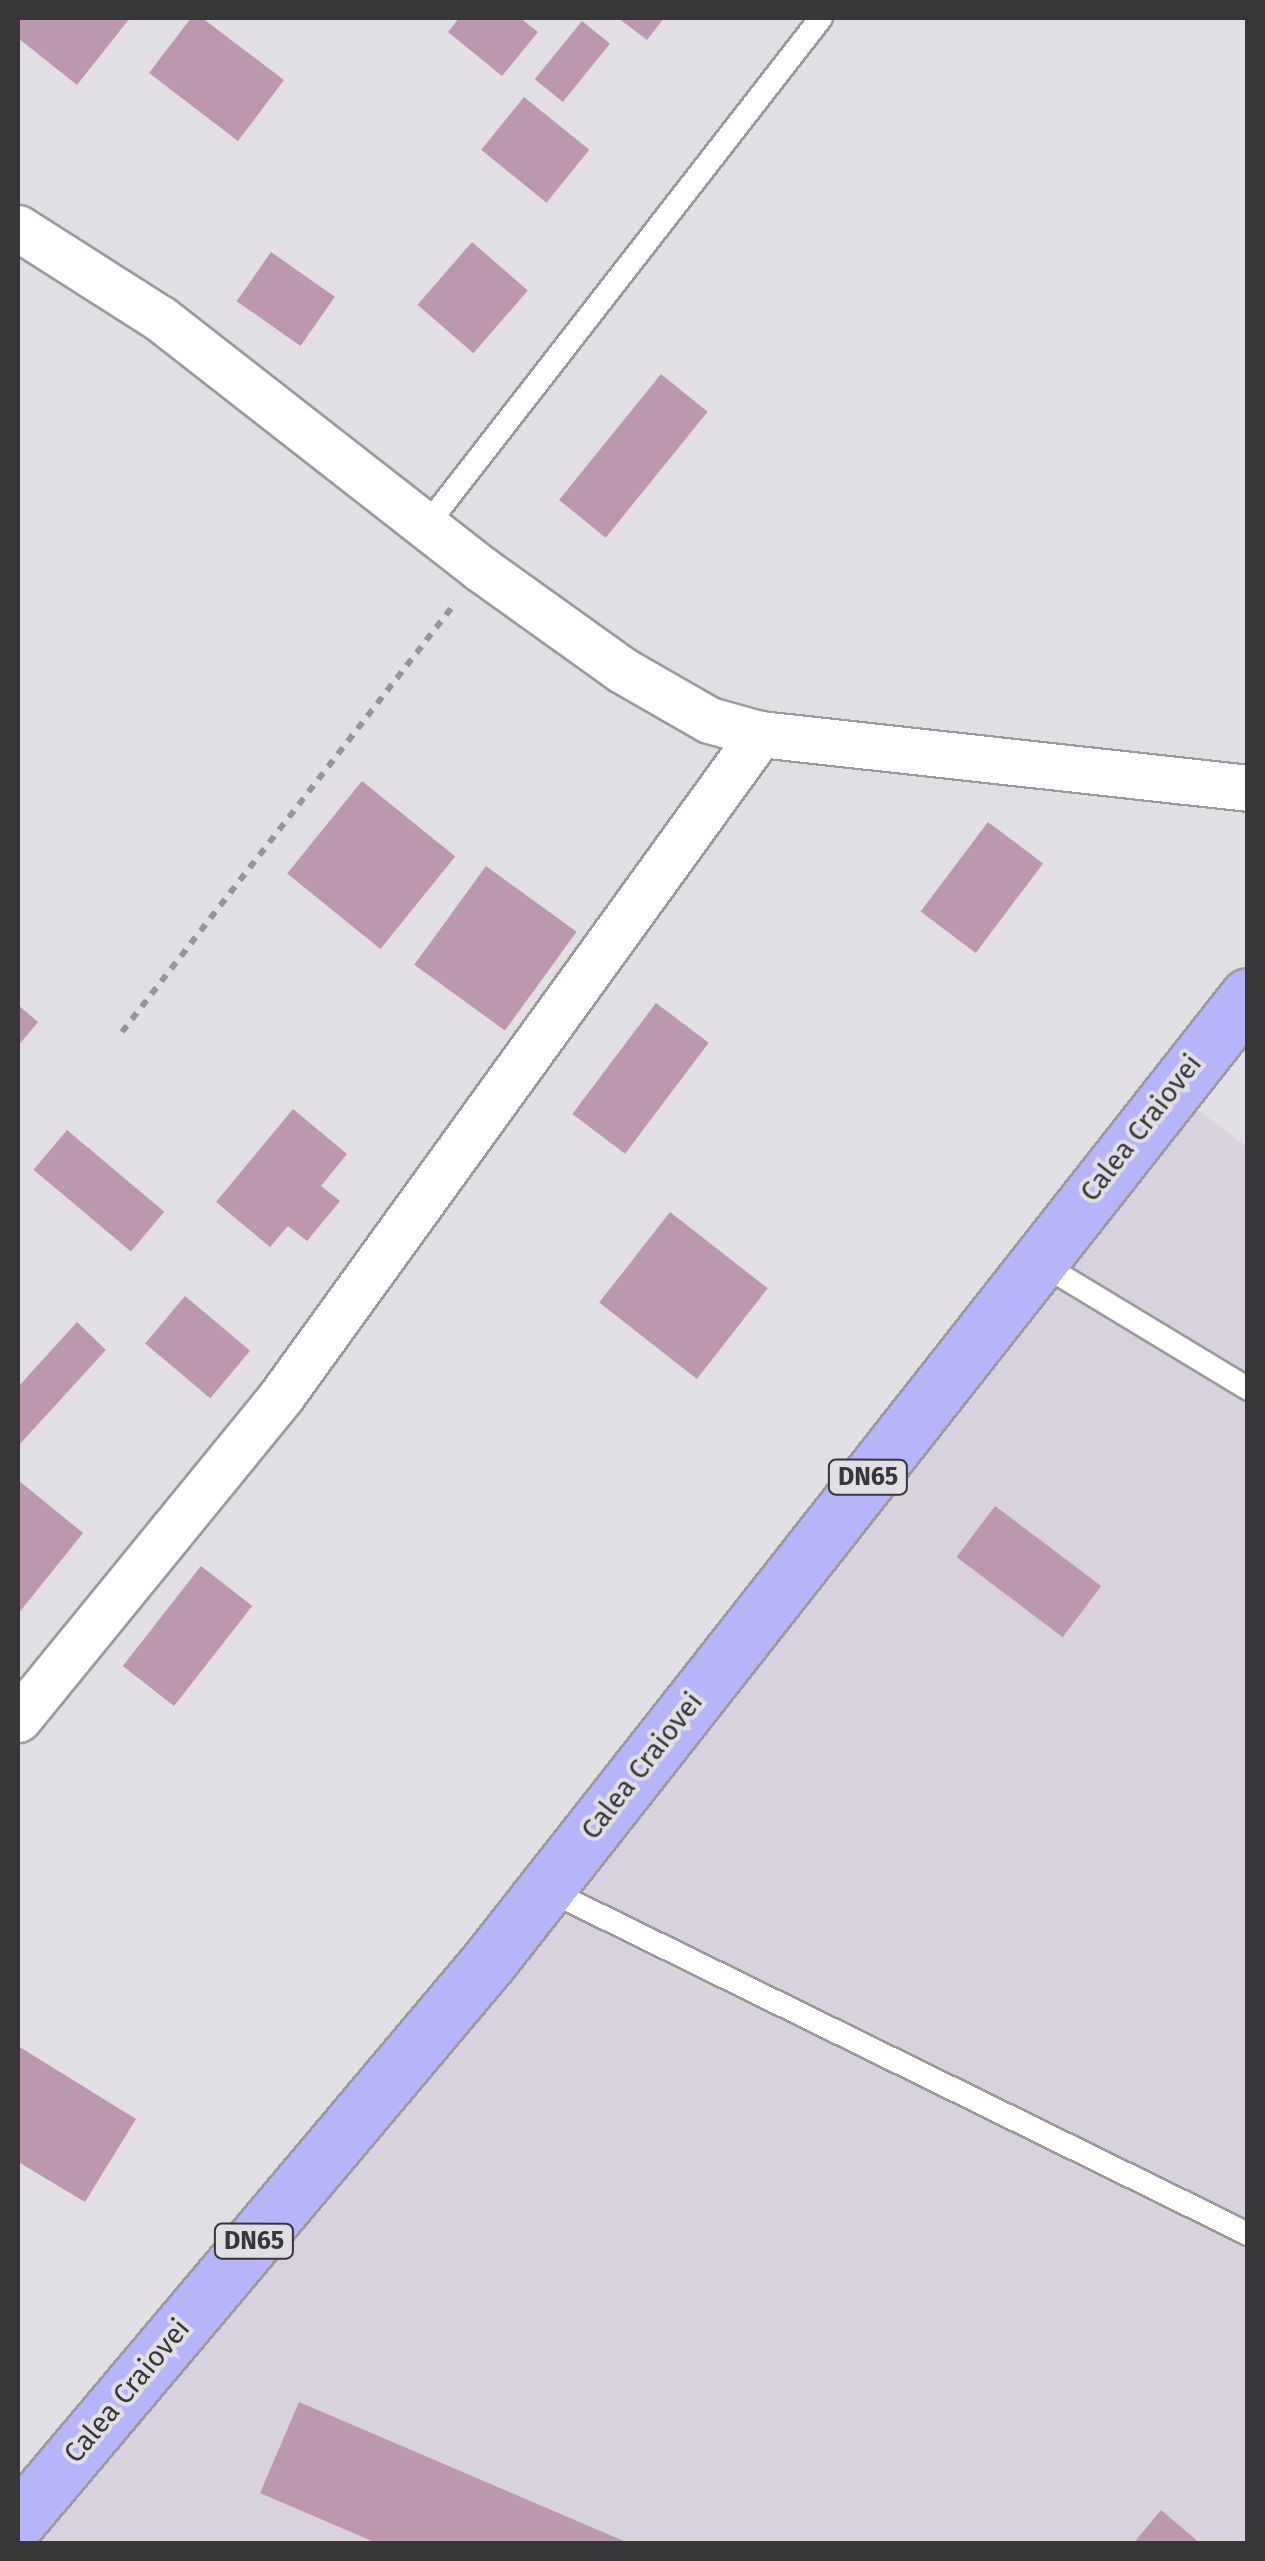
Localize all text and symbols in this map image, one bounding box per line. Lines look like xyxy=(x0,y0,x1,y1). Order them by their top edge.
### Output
street label: Calea Craiovei xyxy=(1073,1048,1209,1208)
road number: DN65 xyxy=(826,1457,910,1497)
street label: Calea Craiovei xyxy=(574,1686,710,1846)
road number: DN65 xyxy=(212,2221,296,2261)
street label: Calea Craiovei xyxy=(57,2312,197,2470)

